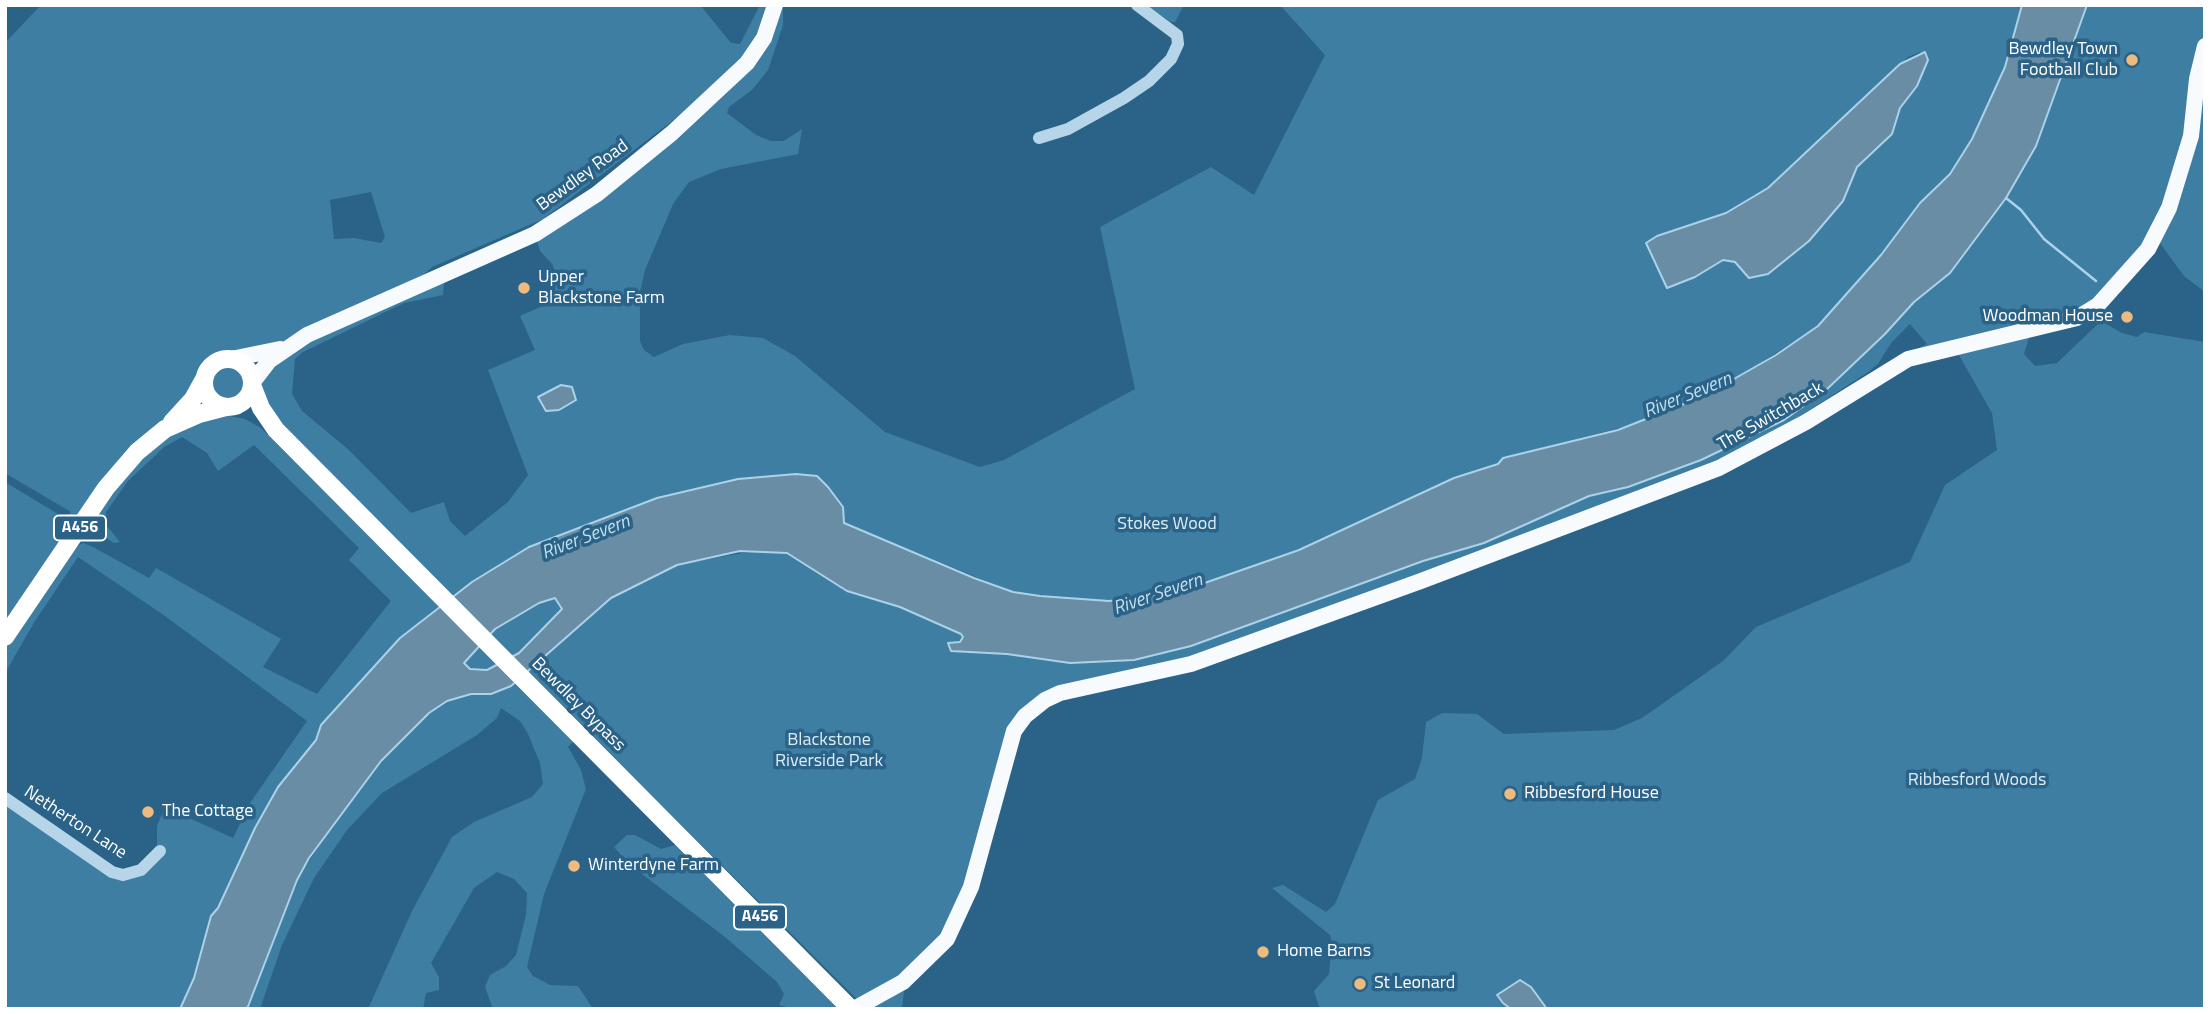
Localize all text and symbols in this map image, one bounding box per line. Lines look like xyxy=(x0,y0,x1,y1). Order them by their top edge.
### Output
place label: Bewdley Town Football Club xyxy=(2008,39,2118,82)
marker: Bewdley Town Football Club xyxy=(2124,52,2140,68)
street label: Bewdley Road xyxy=(533,136,633,216)
place label: Upper Blackstone Farm xyxy=(538,267,665,310)
marker: Upper Blackstone Farm xyxy=(516,280,532,296)
place label: Woodman House xyxy=(1983,306,2113,328)
marker: Woodman House xyxy=(2119,309,2135,325)
water label: River Severn xyxy=(1641,368,1735,424)
street label: The Switchback xyxy=(1714,378,1828,456)
water label: River Severn xyxy=(539,511,633,565)
park label: Stokes Wood xyxy=(1117,514,1217,536)
road number: A456 xyxy=(54,516,106,540)
water label: River Severn xyxy=(1110,569,1206,621)
street label: Bewdley Bypass xyxy=(527,654,629,756)
park label: Blackstone Riverside Park xyxy=(775,730,883,772)
park label: Ribbesford Woods xyxy=(1908,770,2046,792)
street label: Netherton Lane xyxy=(20,782,130,864)
place label: Ribbesford House xyxy=(1524,783,1659,805)
marker: Ribbesford House xyxy=(1502,786,1518,802)
place label: The Cottage xyxy=(162,801,253,823)
marker: The Cottage xyxy=(140,804,156,820)
place label: Winterdyne Farm xyxy=(588,855,719,877)
marker: Winterdyne Farm xyxy=(566,858,582,874)
road number: A456 xyxy=(734,904,786,930)
place label: Home Barns xyxy=(1277,941,1371,963)
marker: Home Barns xyxy=(1255,944,1271,960)
place label: St Leonard xyxy=(1374,973,1455,995)
marker: St Leonard xyxy=(1352,976,1368,992)

